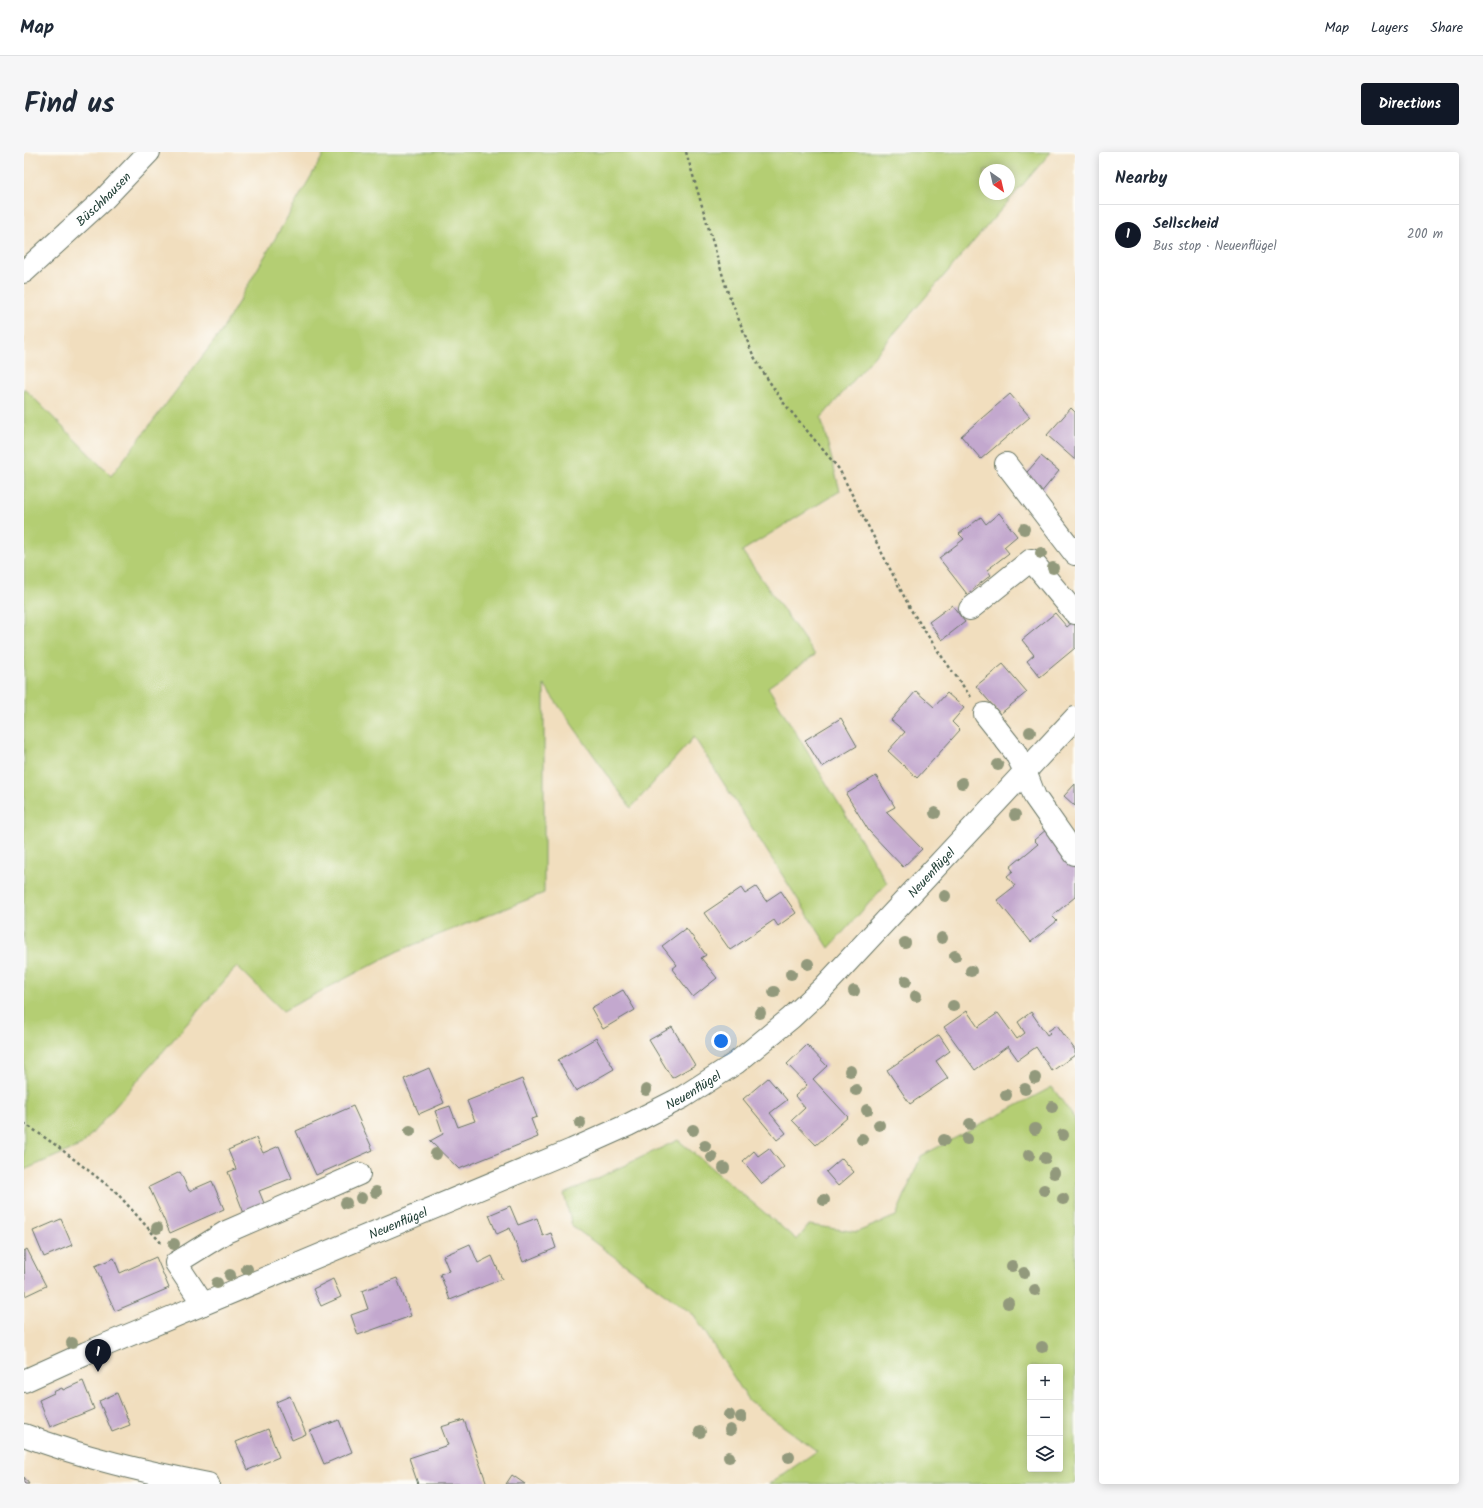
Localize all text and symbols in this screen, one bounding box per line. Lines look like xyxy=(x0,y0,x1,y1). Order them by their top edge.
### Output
text: Map xyxy=(20,13,54,43)
text: Map xyxy=(1325,17,1349,39)
text: Layers xyxy=(1371,17,1409,39)
text: Share xyxy=(1431,17,1463,39)
text: Find us xyxy=(24,82,115,127)
button: Directions xyxy=(1361,83,1459,125)
north arrow xyxy=(979,164,1015,200)
text: Nearby xyxy=(1115,165,1167,192)
street label: Büschhausen xyxy=(72,167,137,232)
text: Sellscheid xyxy=(1153,212,1219,236)
text: 1 xyxy=(1126,224,1130,245)
text: 200 m xyxy=(1407,224,1443,245)
text: Bus stop · Neuenflügel xyxy=(1153,236,1277,257)
street label: Neuenflügel xyxy=(903,843,961,903)
your location xyxy=(711,1031,731,1051)
street label: Neuenflügel xyxy=(662,1066,726,1116)
street label: Neuenflügel xyxy=(366,1202,431,1246)
pin: 1 xyxy=(85,1339,111,1372)
map controls xyxy=(1027,1364,1063,1472)
button: + xyxy=(1027,1364,1063,1400)
button: − xyxy=(1027,1400,1063,1436)
button: layers xyxy=(1027,1436,1063,1472)

